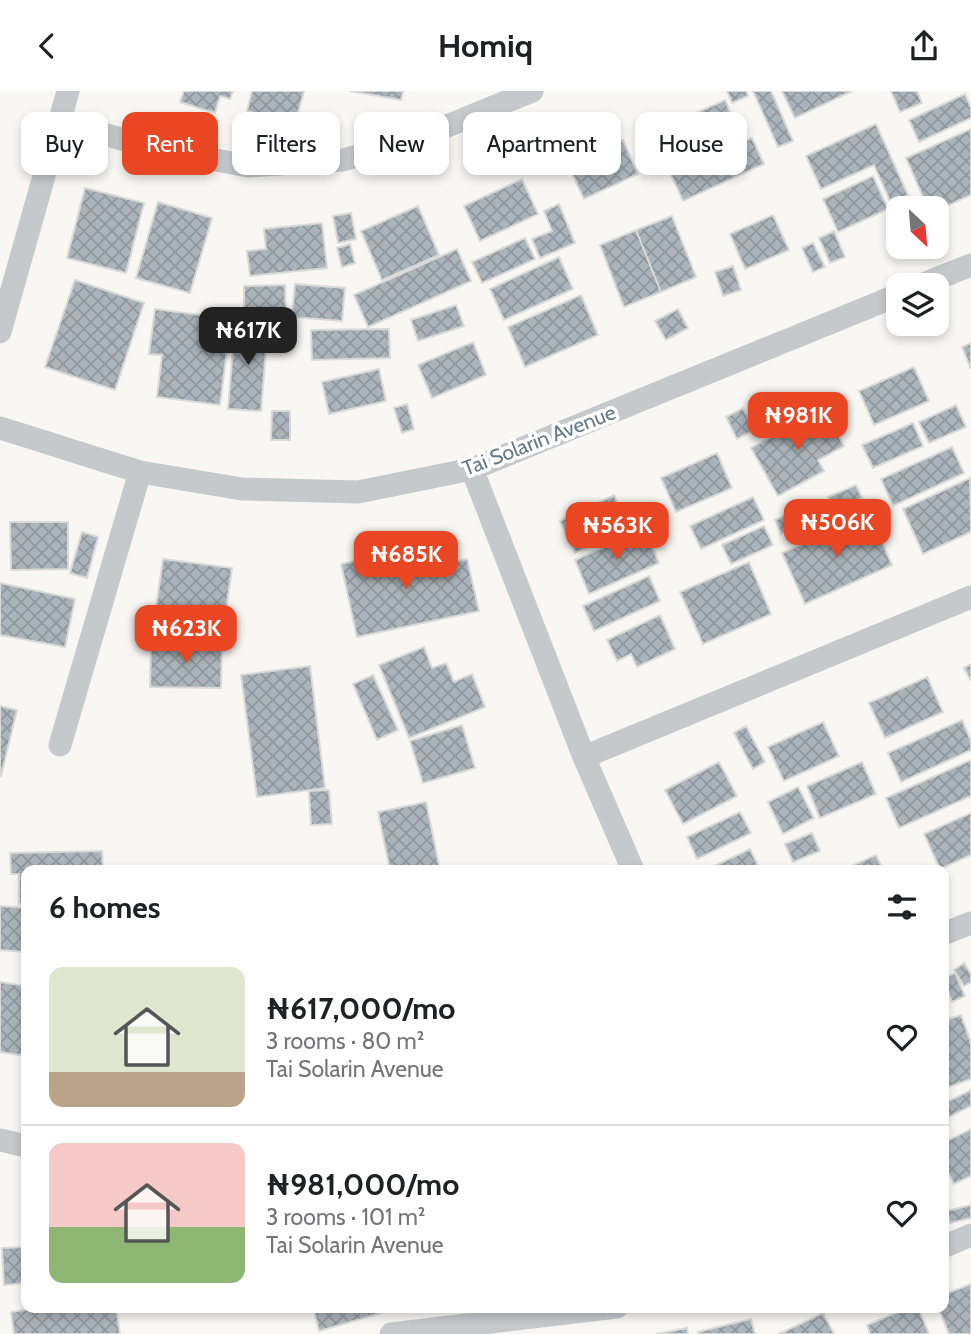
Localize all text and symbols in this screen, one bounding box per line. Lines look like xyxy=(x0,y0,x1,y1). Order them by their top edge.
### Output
text: Homiq xyxy=(438,26,533,65)
icon: back xyxy=(28,27,66,65)
icon: share xyxy=(905,27,943,65)
chip: Buy xyxy=(21,112,108,175)
chip: Rent xyxy=(122,112,218,175)
chip: Filters xyxy=(232,112,340,175)
chip: New xyxy=(354,112,449,175)
chip: Apartment xyxy=(463,112,621,175)
chip: House xyxy=(635,112,747,175)
north arrow xyxy=(886,196,948,259)
map controls xyxy=(886,196,949,336)
button: layers xyxy=(886,273,949,336)
pin: ₦617K xyxy=(199,307,297,367)
text: ₦617K xyxy=(215,316,281,344)
pin: ₦981K xyxy=(749,393,847,452)
street label: Tai Solarin Avenue xyxy=(459,399,619,481)
text: ₦981K xyxy=(764,401,832,429)
pin: ₦506K xyxy=(788,499,886,559)
pin: ₦563K xyxy=(568,503,666,562)
text: ₦506K xyxy=(800,508,874,536)
text: ₦563K xyxy=(582,511,652,539)
pin: ₦685K xyxy=(357,531,455,591)
text: ₦685K xyxy=(370,540,442,568)
pin: ₦623K xyxy=(137,605,235,665)
text: ₦623K xyxy=(151,614,221,642)
icon: filters xyxy=(883,888,921,926)
text: 6 homes xyxy=(49,889,160,926)
text: ₦617,000/mo xyxy=(266,990,455,1027)
icon: home xyxy=(105,995,189,1079)
icon: heart xyxy=(883,1018,921,1056)
text: 3 rooms · 80 m² xyxy=(266,1027,424,1055)
text: Tai Solarin Avenue xyxy=(266,1055,444,1083)
text: ₦981,000/mo xyxy=(266,1166,459,1203)
icon: home xyxy=(105,1171,189,1255)
icon: heart xyxy=(883,1194,921,1232)
text: 3 rooms · 101 m² xyxy=(266,1203,425,1231)
text: Tai Solarin Avenue xyxy=(266,1231,444,1259)

